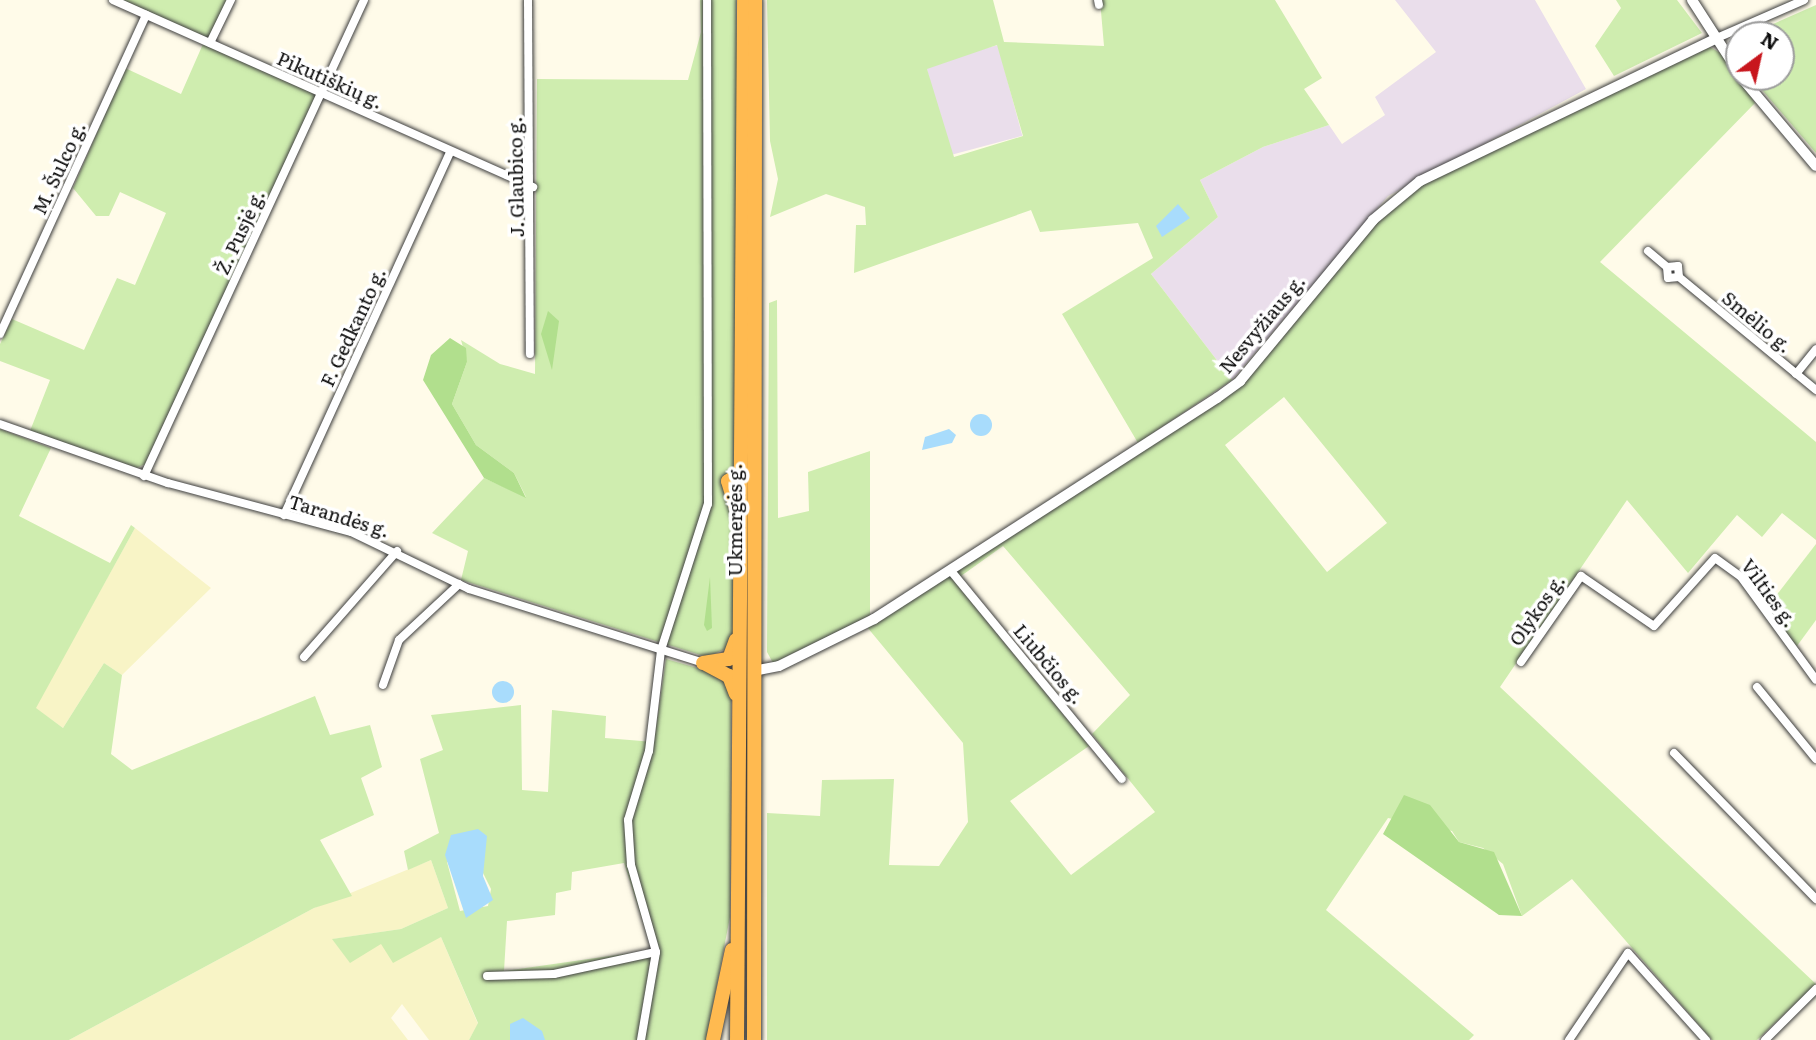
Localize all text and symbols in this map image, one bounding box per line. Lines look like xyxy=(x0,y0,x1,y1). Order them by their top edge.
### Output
north arrow xyxy=(1725,21,1795,91)
text: N xyxy=(1756,24,1785,56)
street label: Pikutiškių g. xyxy=(273,46,387,114)
street label: J. Glaubico g. xyxy=(504,116,528,238)
street label: M. Šulco g. xyxy=(28,118,90,218)
street label: Ž. Pusjė g. xyxy=(210,186,270,278)
street label: F. Gedkanto g. xyxy=(315,264,391,390)
street label: Nesvyžiaus g. xyxy=(1214,270,1310,378)
street label: Smėlio g. xyxy=(1718,286,1796,358)
street label: Ukmergės g. xyxy=(724,464,746,576)
street label: Tarandės g. xyxy=(286,490,392,542)
street label: Vilties g. xyxy=(1737,554,1801,632)
street label: Olykos g. xyxy=(1504,570,1570,650)
street label: Liubčios g. xyxy=(1009,619,1089,709)

